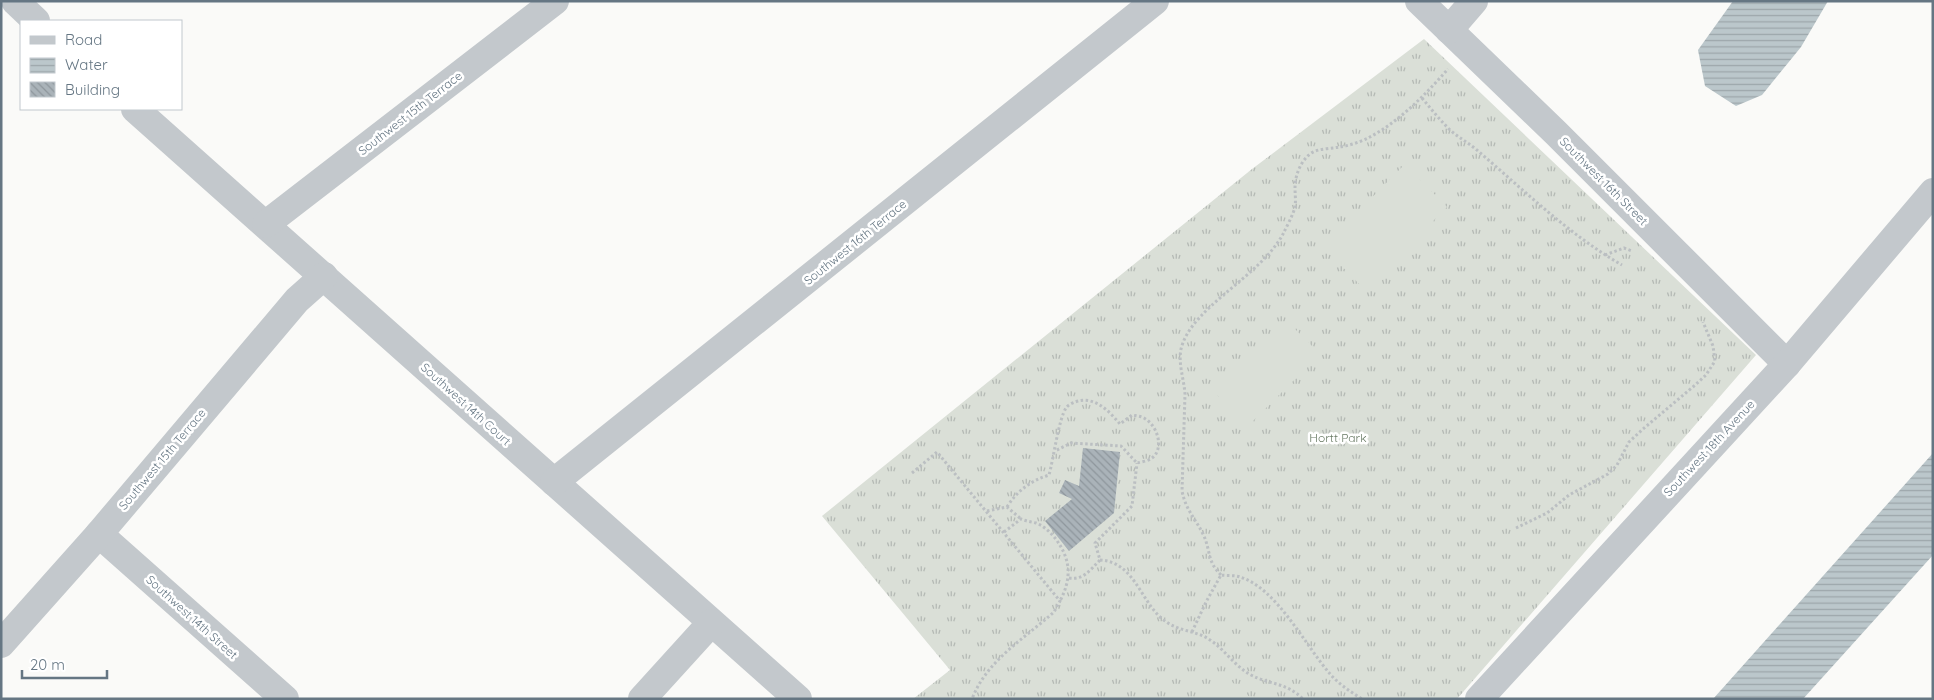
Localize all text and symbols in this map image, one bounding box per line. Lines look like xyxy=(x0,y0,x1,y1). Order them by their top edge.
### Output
legend xyxy=(20,20,182,110)
text: Road xyxy=(65,30,102,49)
text: Water xyxy=(65,55,108,74)
street label: Southwest 15th Terrace xyxy=(355,68,465,158)
text: Building xyxy=(65,80,120,99)
street label: Southwest 16th Street xyxy=(1557,134,1651,228)
street label: Southwest 16th Terrace xyxy=(801,196,909,288)
street label: Southwest 14th Court xyxy=(418,360,514,448)
street label: Southwest 18th Avenue xyxy=(1660,396,1758,499)
street label: Southwest 15th Terrace xyxy=(115,405,209,513)
park label: Hortt Park xyxy=(1309,430,1367,445)
street label: Southwest 14th Street xyxy=(143,572,241,662)
scale bar xyxy=(22,648,108,680)
text: 20 m xyxy=(30,655,65,674)

